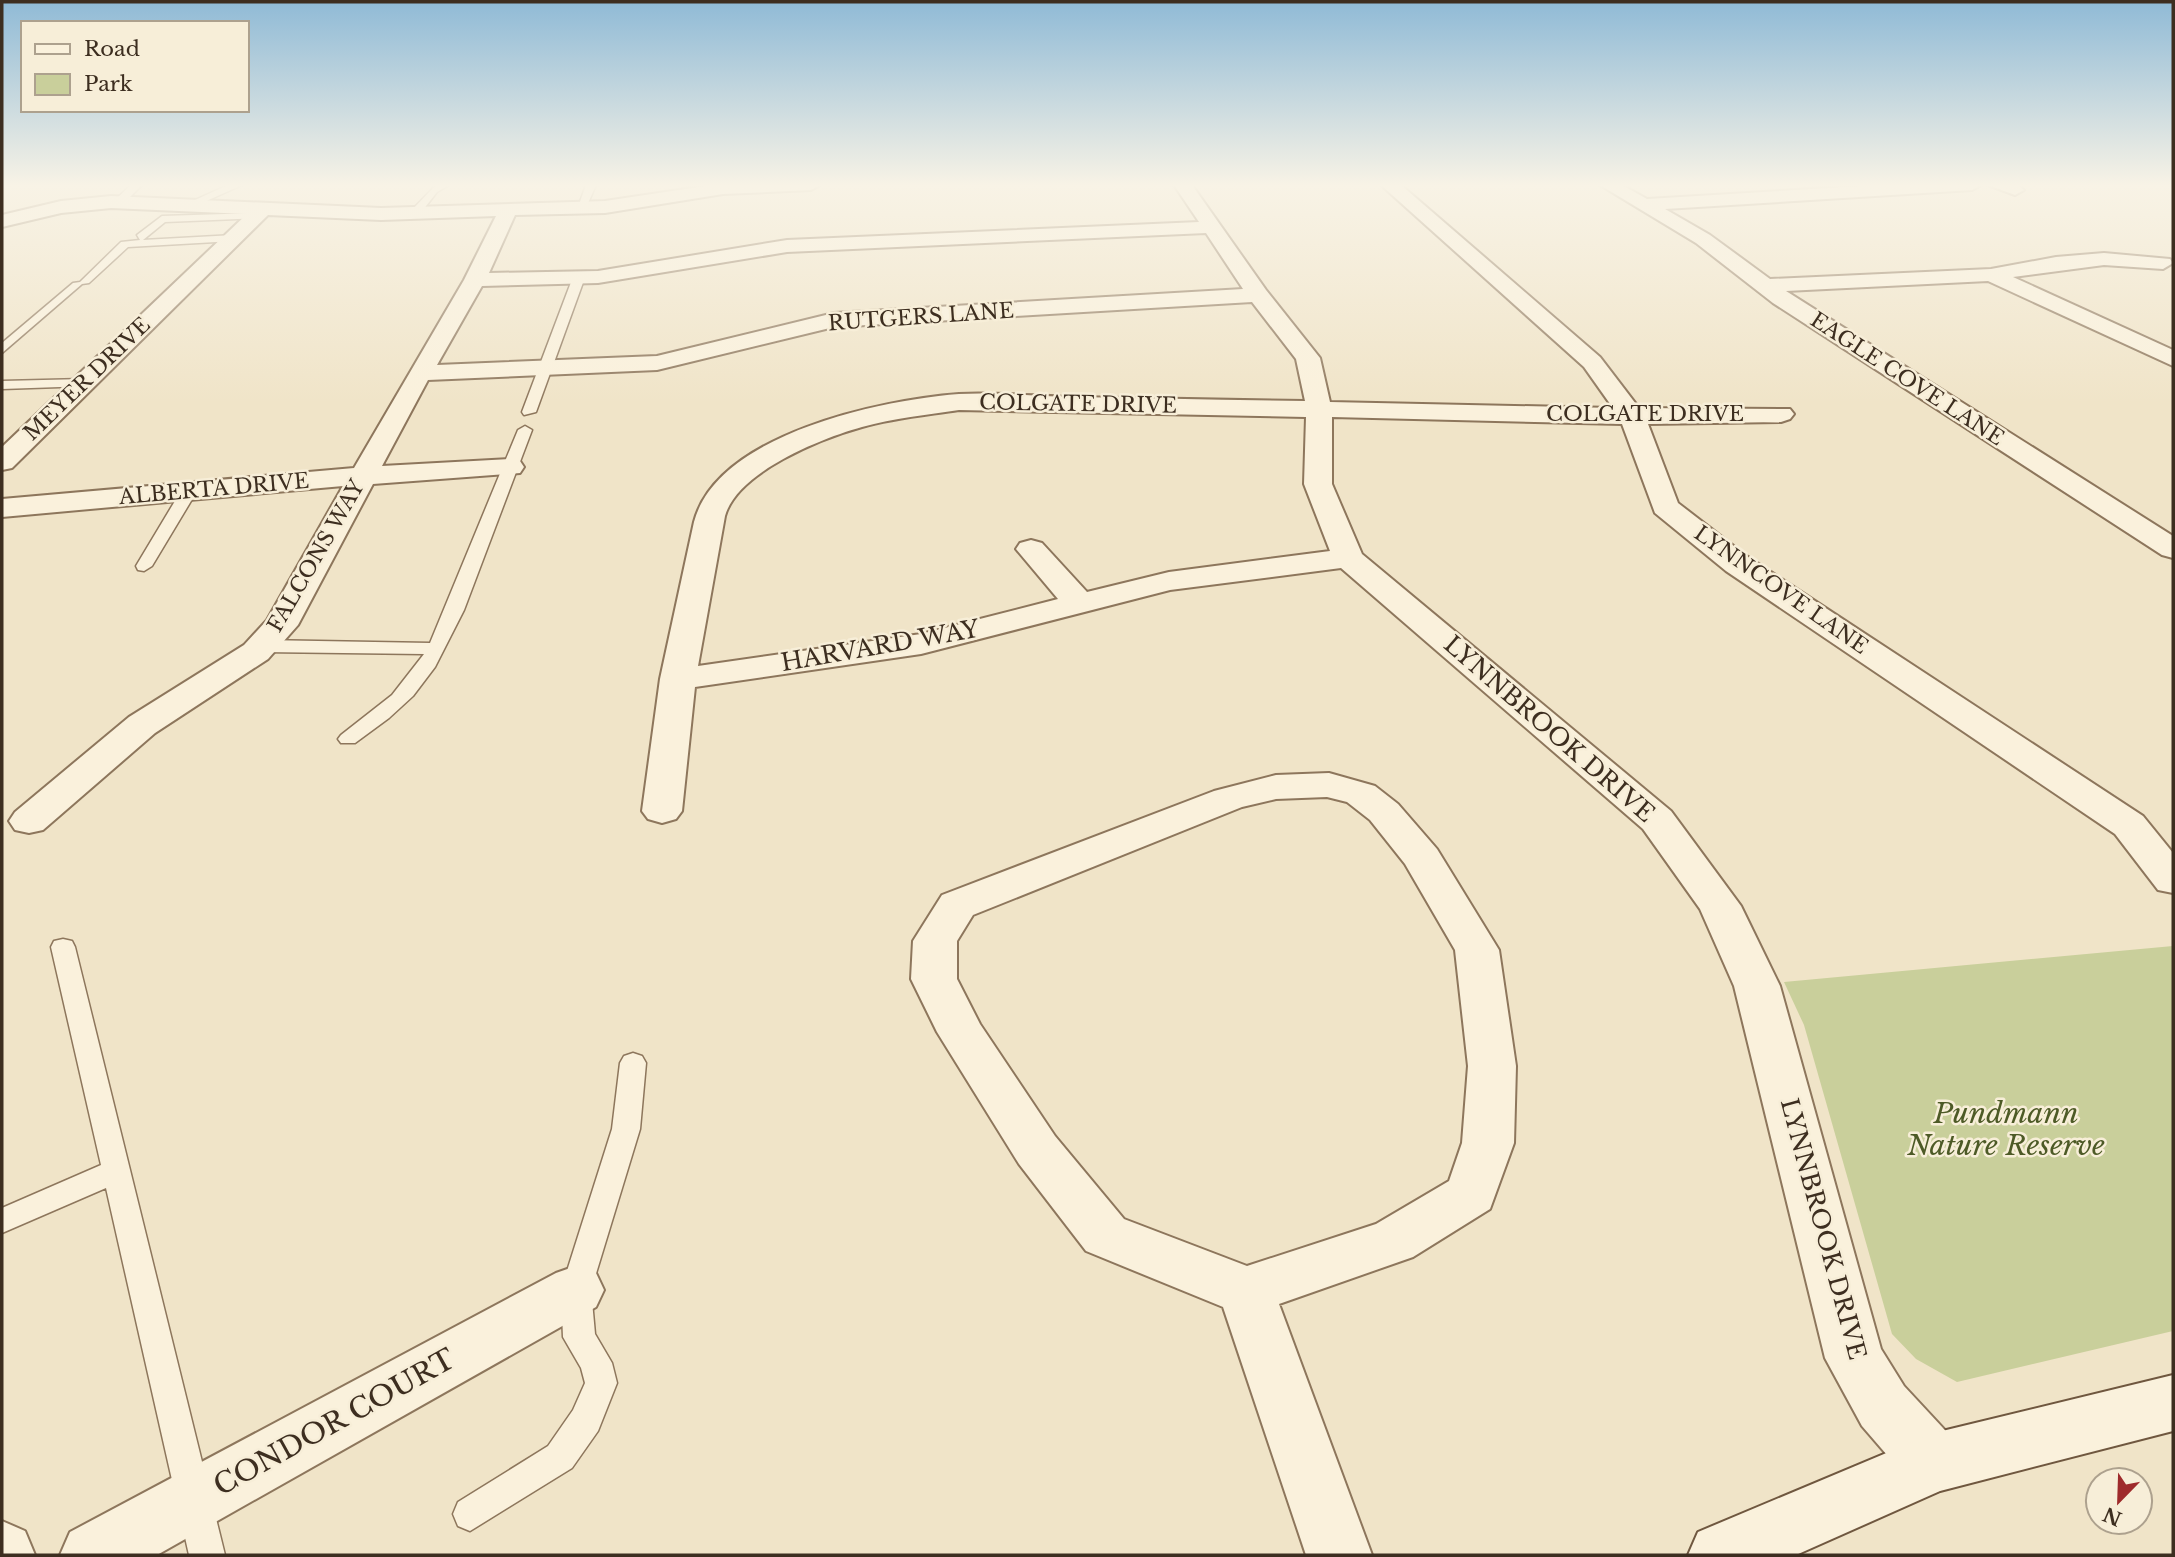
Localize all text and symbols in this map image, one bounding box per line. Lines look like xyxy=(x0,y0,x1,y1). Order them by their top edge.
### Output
legend xyxy=(21,21,248,112)
text: Road xyxy=(84,36,140,62)
text: Park xyxy=(84,71,133,97)
street label: RUTGERS LANE xyxy=(827,298,1015,336)
street label: EAGLE COVE LANE xyxy=(1805,307,2009,451)
street label: MEYER DRIVE xyxy=(18,312,156,446)
street label: COLGATE DRIVE xyxy=(979,389,1177,419)
street label: COLGATE DRIVE xyxy=(1546,401,1744,427)
street label: ALBERTA DRIVE xyxy=(117,468,310,510)
street label: FALCONS WAY xyxy=(262,475,370,637)
street label: LYNNCOVE LANE xyxy=(1689,520,1873,660)
street label: HARVARD WAY xyxy=(778,614,982,677)
street label: LYNNBROOK DRIVE xyxy=(1438,629,1660,828)
street label: LYNNBROOK DRIVE xyxy=(1775,1095,1872,1363)
park label: Pundmann Nature Reserve xyxy=(1906,1096,2105,1163)
street label: CONDOR COURT xyxy=(207,1341,461,1503)
north arrow xyxy=(2084,1466,2154,1536)
text: N xyxy=(2100,1502,2125,1530)

